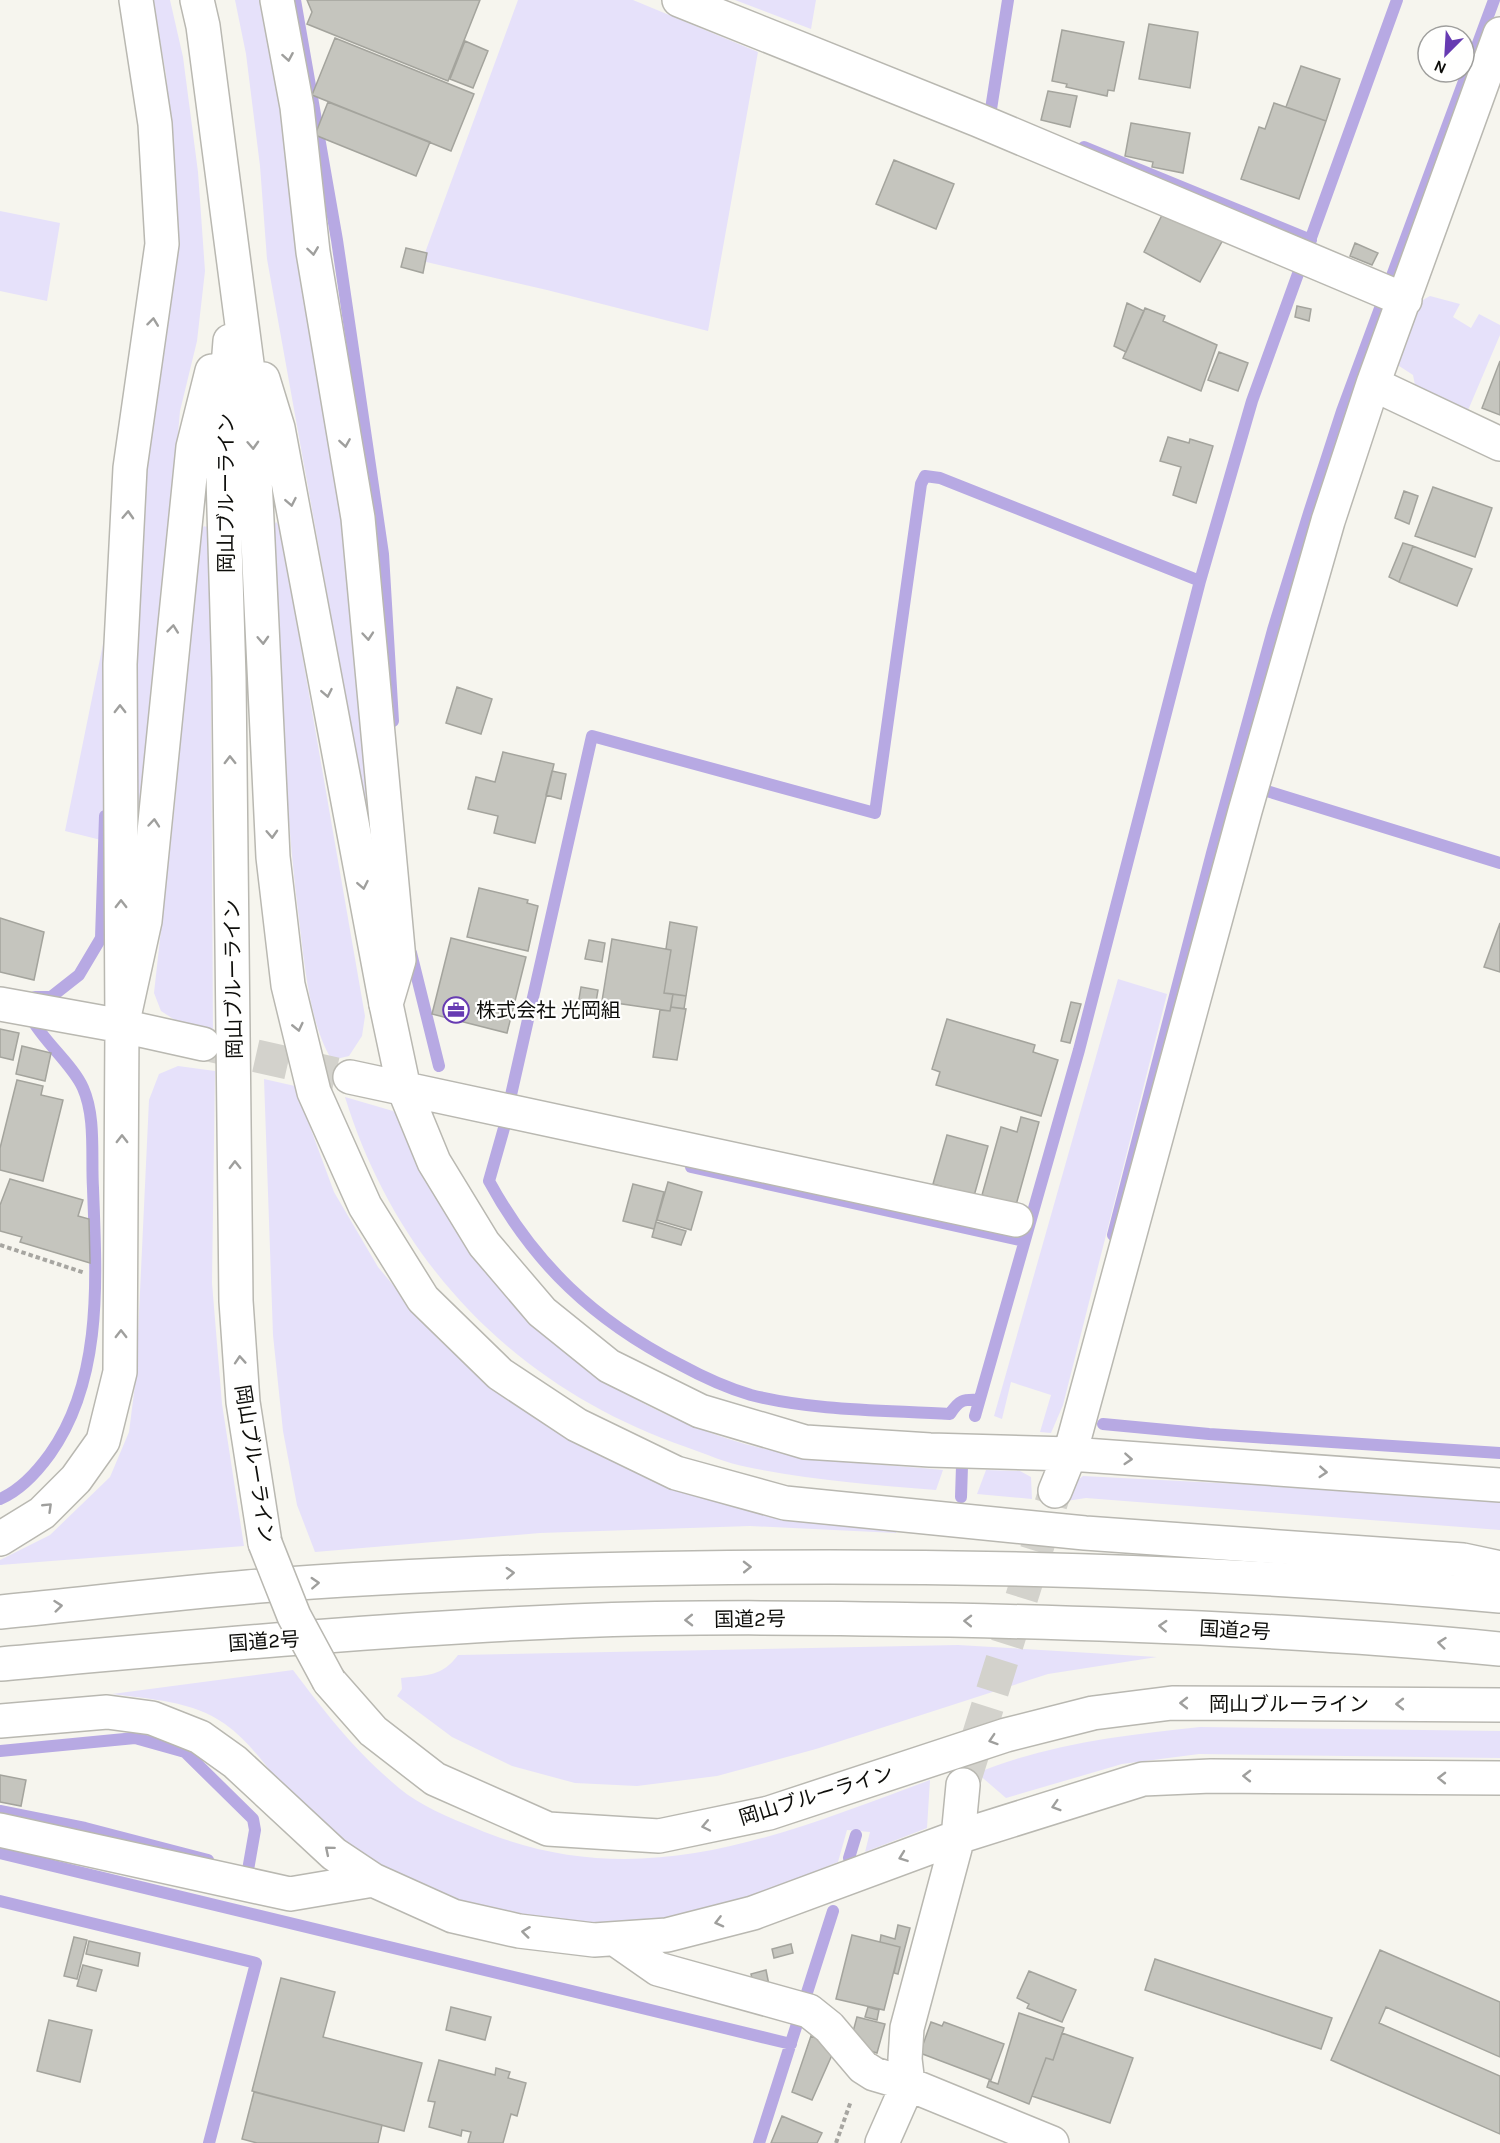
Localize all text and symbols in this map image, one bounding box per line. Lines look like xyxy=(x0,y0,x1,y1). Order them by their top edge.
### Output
north arrow xyxy=(1416,24,1476,84)
one-way arrow xyxy=(281,52,294,62)
text: N xyxy=(1431,56,1449,78)
one-way arrow xyxy=(306,246,318,255)
one-way arrow xyxy=(146,317,159,326)
street label: 岡山ブルーライン xyxy=(215,413,238,573)
one-way arrow xyxy=(339,438,351,448)
one-way arrow xyxy=(247,440,260,449)
one-way arrow xyxy=(284,496,297,506)
one-way arrow xyxy=(121,510,134,519)
one-way arrow xyxy=(166,625,179,634)
one-way arrow xyxy=(361,632,374,641)
one-way arrow xyxy=(256,635,269,644)
one-way arrow xyxy=(320,688,333,698)
one-way arrow xyxy=(114,705,126,714)
one-way arrow xyxy=(224,756,236,765)
one-way arrow xyxy=(147,819,160,828)
one-way arrow xyxy=(266,830,279,839)
one-way arrow xyxy=(357,880,369,890)
street label: 岡山ブルーライン xyxy=(221,899,246,1059)
one-way arrow xyxy=(115,900,127,909)
office icon: 株式会社 光岡組 xyxy=(441,995,471,1025)
place label: 株式会社 光岡組 xyxy=(476,999,621,1022)
one-way arrow xyxy=(291,1022,304,1032)
one-way arrow xyxy=(116,1134,128,1143)
one-way arrow xyxy=(229,1161,241,1170)
one-way arrow xyxy=(115,1329,127,1338)
one-way arrow xyxy=(234,1356,247,1365)
street label: 岡山ブルーライン xyxy=(231,1383,278,1545)
one-way arrow xyxy=(1124,1452,1133,1465)
one-way arrow xyxy=(1318,1466,1327,1479)
one-way arrow xyxy=(41,1503,52,1514)
one-way arrow xyxy=(742,1561,751,1573)
one-way arrow xyxy=(505,1566,514,1579)
one-way arrow xyxy=(311,1577,320,1590)
one-way arrow xyxy=(54,1600,63,1613)
street label: 国道2号 xyxy=(714,1607,786,1632)
one-way arrow xyxy=(685,1614,694,1626)
one-way arrow xyxy=(964,1615,973,1627)
street label: 国道2号 xyxy=(1199,1617,1271,1644)
one-way arrow xyxy=(1159,1620,1168,1633)
street label: 国道2号 xyxy=(228,1628,301,1655)
one-way arrow xyxy=(1437,1637,1446,1650)
street label: 岡山ブルーライン xyxy=(1209,1693,1369,1716)
one-way arrow xyxy=(1179,1697,1188,1709)
one-way arrow xyxy=(1395,1698,1404,1711)
one-way arrow xyxy=(988,1732,999,1745)
street label: 岡山ブルーライン xyxy=(736,1761,896,1830)
one-way arrow xyxy=(1242,1770,1251,1782)
one-way arrow xyxy=(1437,1772,1446,1784)
one-way arrow xyxy=(1051,1799,1062,1811)
one-way arrow xyxy=(701,1819,711,1832)
one-way arrow xyxy=(325,1846,336,1857)
one-way arrow xyxy=(898,1850,909,1863)
one-way arrow xyxy=(714,1915,725,1927)
one-way arrow xyxy=(522,1926,531,1939)

